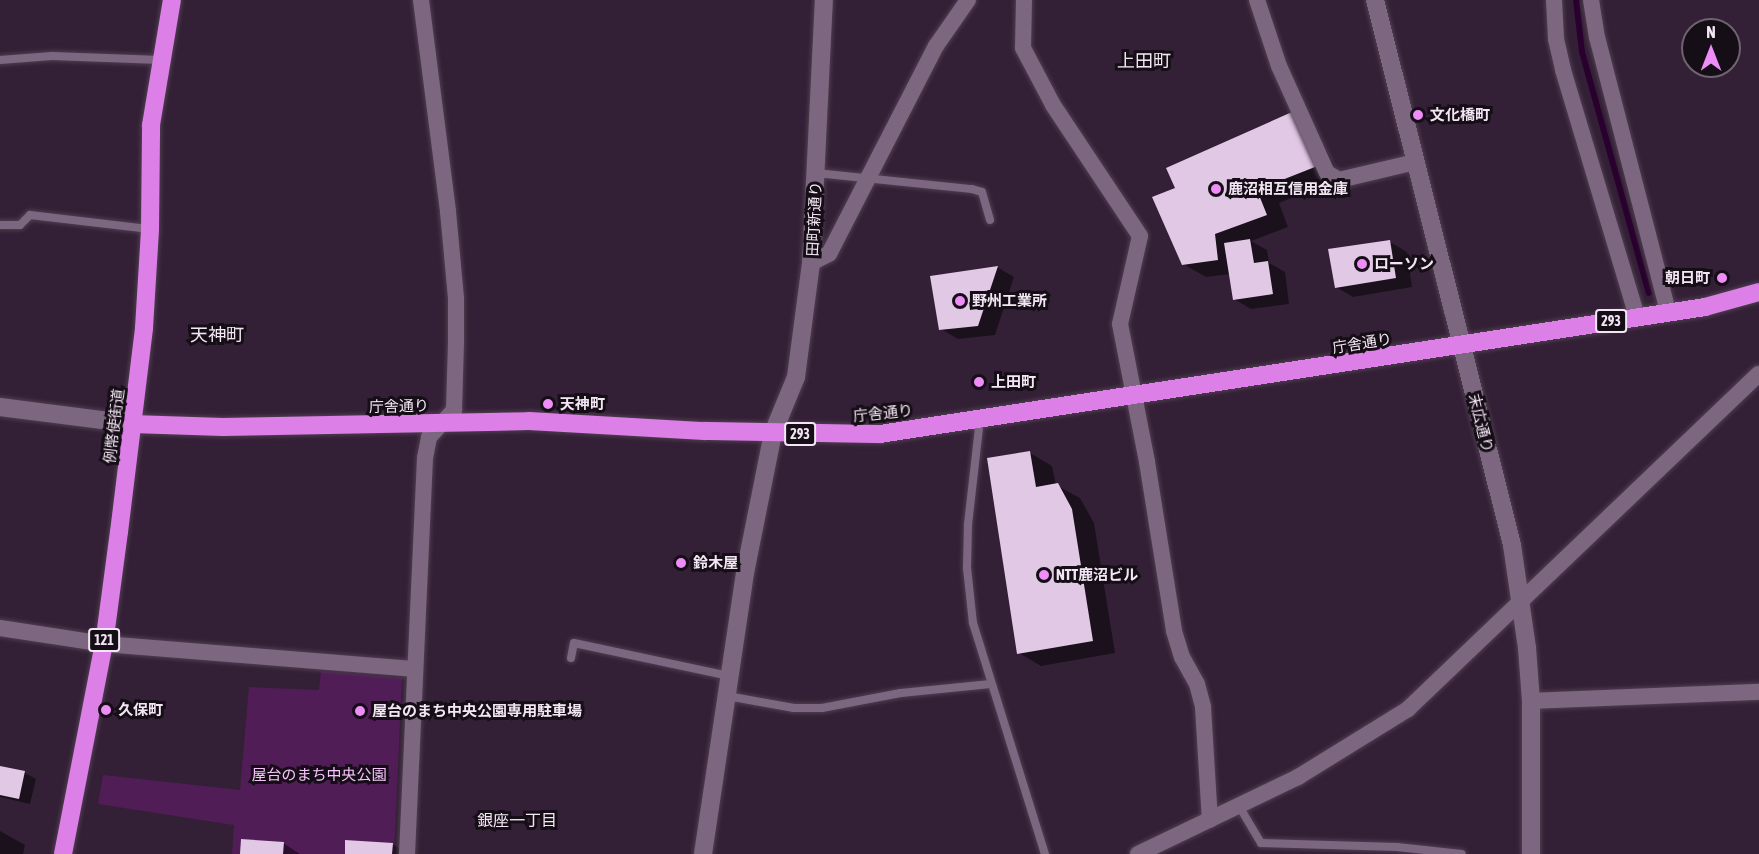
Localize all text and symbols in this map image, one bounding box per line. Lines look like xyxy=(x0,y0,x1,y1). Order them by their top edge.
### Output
north arrow xyxy=(1681,18,1741,78)
text: N xyxy=(1706,23,1716,41)
district label: 上田町 xyxy=(1117,50,1171,72)
place label: 文化橋町 xyxy=(1430,106,1490,124)
marker: 文化橋町 xyxy=(1411,108,1425,122)
place label: 鹿沼相互信用金庫 xyxy=(1228,180,1348,198)
street label: 田町新通り xyxy=(803,181,825,257)
marker: 鹿沼相互信用金庫 xyxy=(1209,182,1223,196)
place label: ローソン xyxy=(1374,255,1434,273)
marker: ローソン xyxy=(1355,257,1369,271)
place label: 朝日町 xyxy=(1665,269,1710,287)
marker: 朝日町 xyxy=(1715,271,1729,285)
place label: 野州工業所 xyxy=(972,292,1047,310)
marker: 野州工業所 xyxy=(953,294,967,308)
road number: 293 xyxy=(1594,310,1628,332)
district label: 天神町 xyxy=(190,324,244,346)
street label: 庁舎通り xyxy=(1331,329,1393,357)
place label: 上田町 xyxy=(991,373,1036,391)
marker: 上田町 xyxy=(972,375,986,389)
street label: 例幣使街道 xyxy=(100,388,128,464)
street label: 末広通り xyxy=(1465,392,1497,454)
place label: 天神町 xyxy=(560,395,605,413)
street label: 庁舎通り xyxy=(369,396,429,416)
marker: 天神町 xyxy=(541,397,555,411)
street label: 庁舎通り xyxy=(852,401,914,425)
road number: 293 xyxy=(784,423,816,445)
place label: 鈴木屋 xyxy=(693,554,738,572)
marker: 鈴木屋 xyxy=(674,556,688,570)
place label: NTT鹿沼ビル xyxy=(1056,566,1138,584)
marker: NTT鹿沼ビル xyxy=(1037,568,1051,582)
road number: 121 xyxy=(88,629,120,651)
place label: 久保町 xyxy=(118,701,163,719)
place label: 屋台のまち中央公園専用駐車場 xyxy=(372,702,582,720)
marker: 久保町 xyxy=(99,703,113,717)
marker: 屋台のまち中央公園専用駐車場 xyxy=(353,704,367,718)
park label: 屋台のまち中央公園 xyxy=(252,766,386,784)
district label: 銀座一丁目 xyxy=(477,810,557,830)

